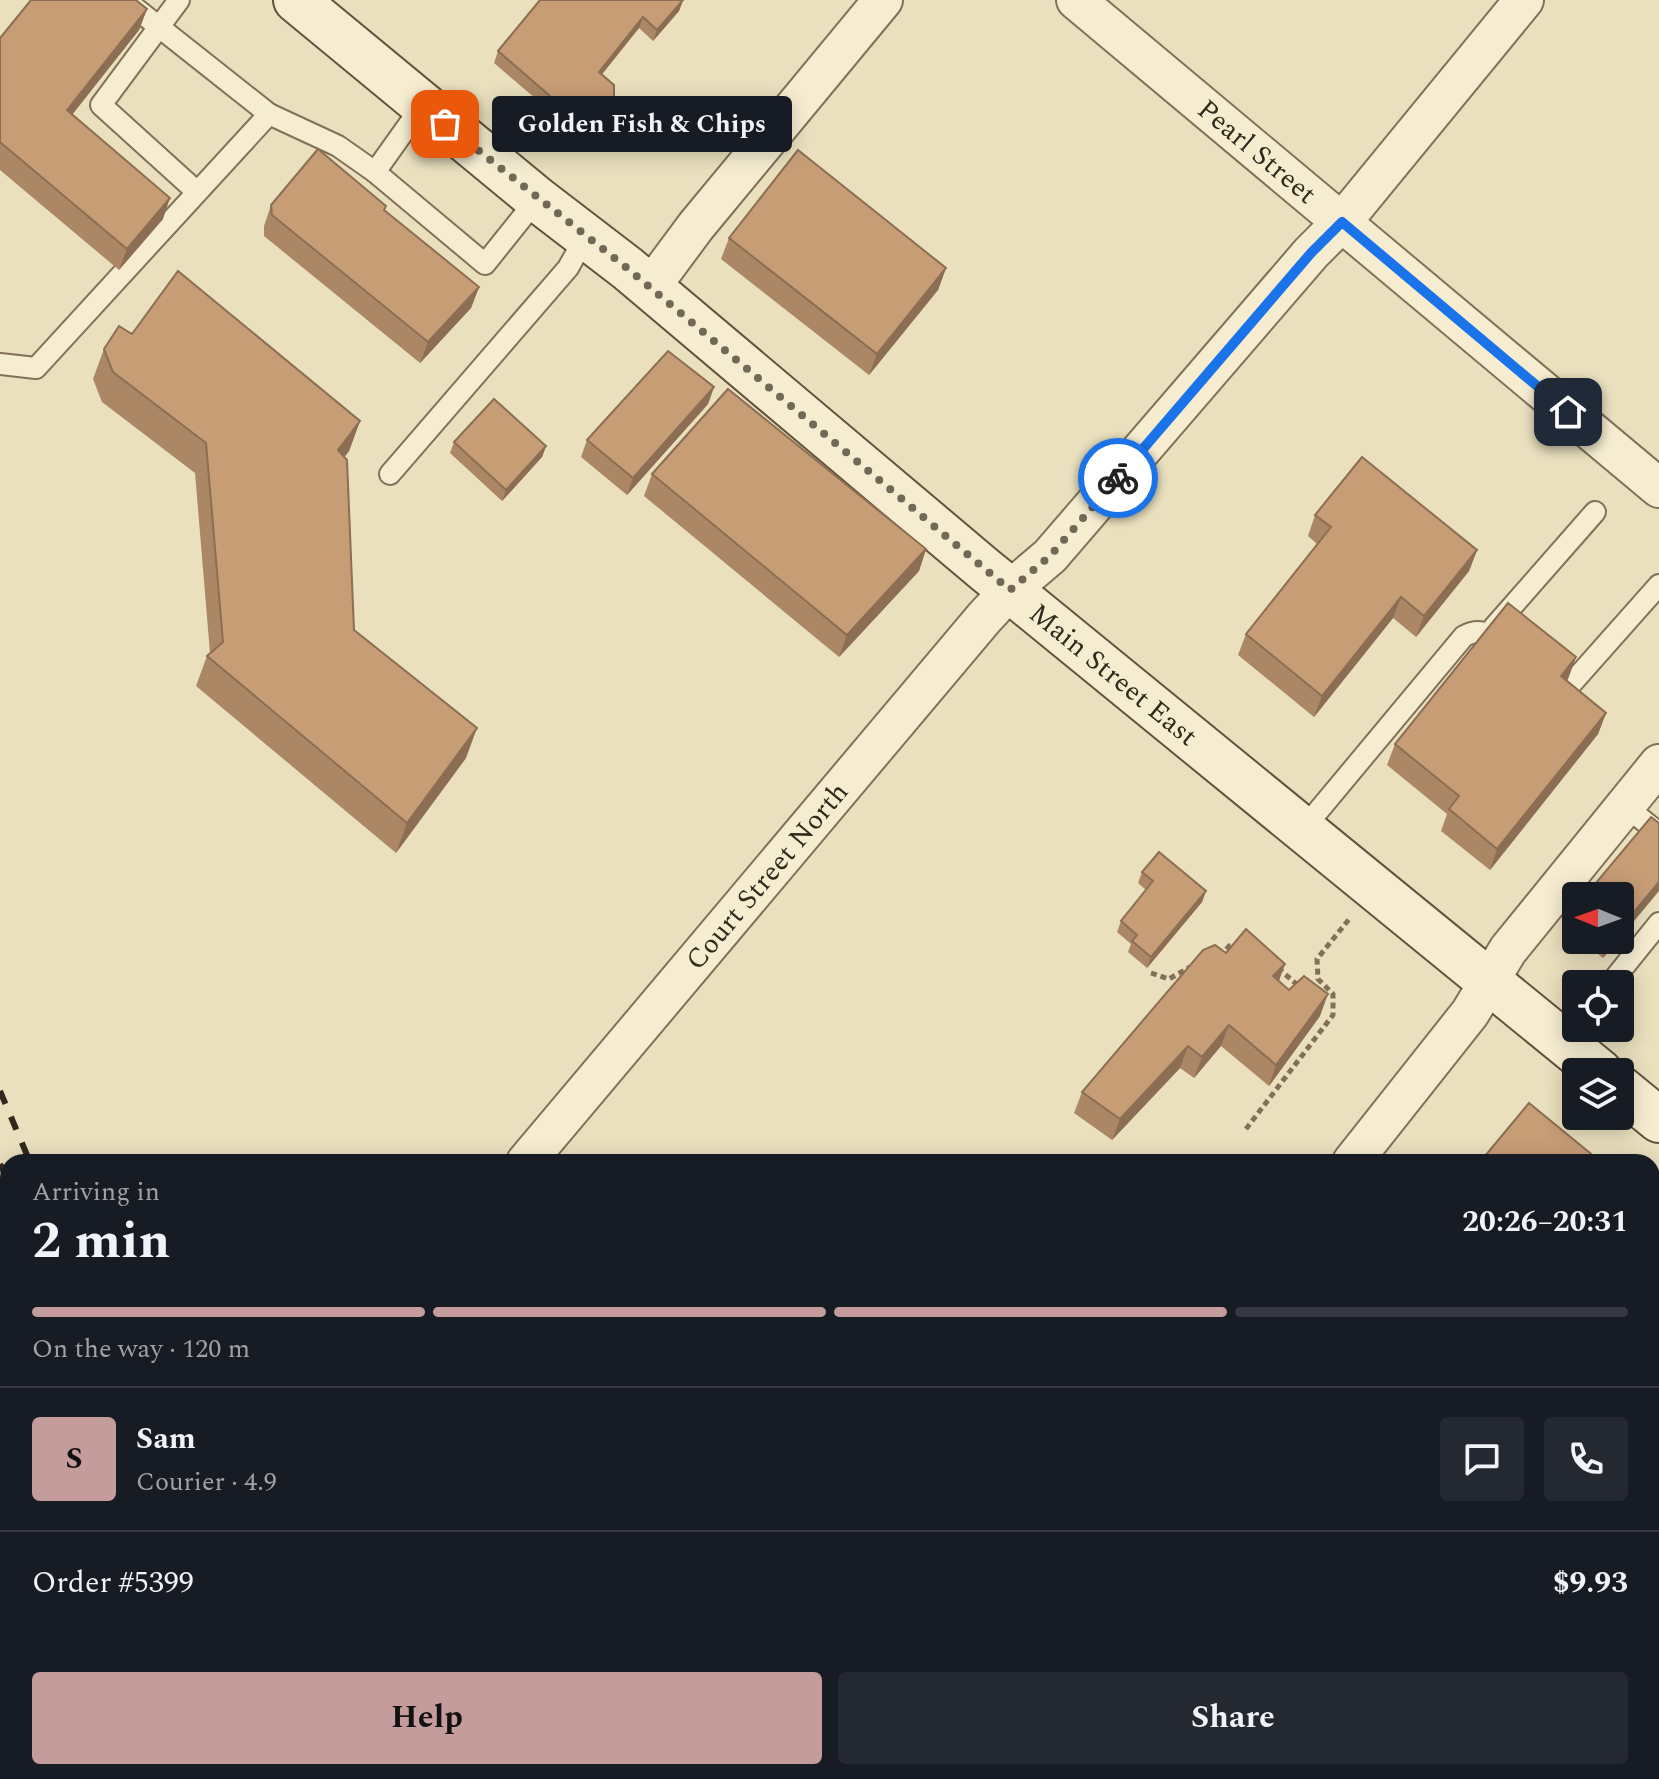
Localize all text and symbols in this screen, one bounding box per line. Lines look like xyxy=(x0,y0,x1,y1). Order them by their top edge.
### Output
street label: Pearl Street xyxy=(1188,89,1326,214)
pin xyxy=(411,90,479,158)
callout: Golden Fish & Chips xyxy=(493,96,793,152)
icon: bag xyxy=(423,102,467,146)
text: Golden Fish & Chips xyxy=(518,104,766,144)
pin xyxy=(1534,378,1602,446)
icon: home xyxy=(1546,390,1590,434)
courier xyxy=(1078,438,1158,518)
icon: bike xyxy=(1096,456,1140,500)
street label: Main Street East xyxy=(1020,593,1207,757)
street label: Court Street North xyxy=(675,772,859,979)
north arrow xyxy=(1562,882,1634,954)
map controls xyxy=(1562,882,1634,1130)
button: locate xyxy=(1562,970,1634,1042)
button: layers xyxy=(1562,1058,1634,1130)
text: Arriving in xyxy=(32,1172,160,1212)
text: 20:26–20:31 xyxy=(1462,1199,1628,1245)
text: 2 min xyxy=(32,1202,170,1281)
text: On the way · 120 m xyxy=(32,1329,250,1369)
text: Sam xyxy=(136,1416,196,1462)
button: chat xyxy=(1440,1417,1524,1501)
button: phone xyxy=(1544,1417,1628,1501)
text: S xyxy=(65,1436,83,1482)
text: Courier · 4.9 xyxy=(136,1462,277,1502)
text: Order #5399 xyxy=(32,1560,194,1606)
text: $9.93 xyxy=(1553,1560,1628,1606)
button: Help xyxy=(32,1672,822,1764)
button: Share xyxy=(838,1672,1628,1764)

